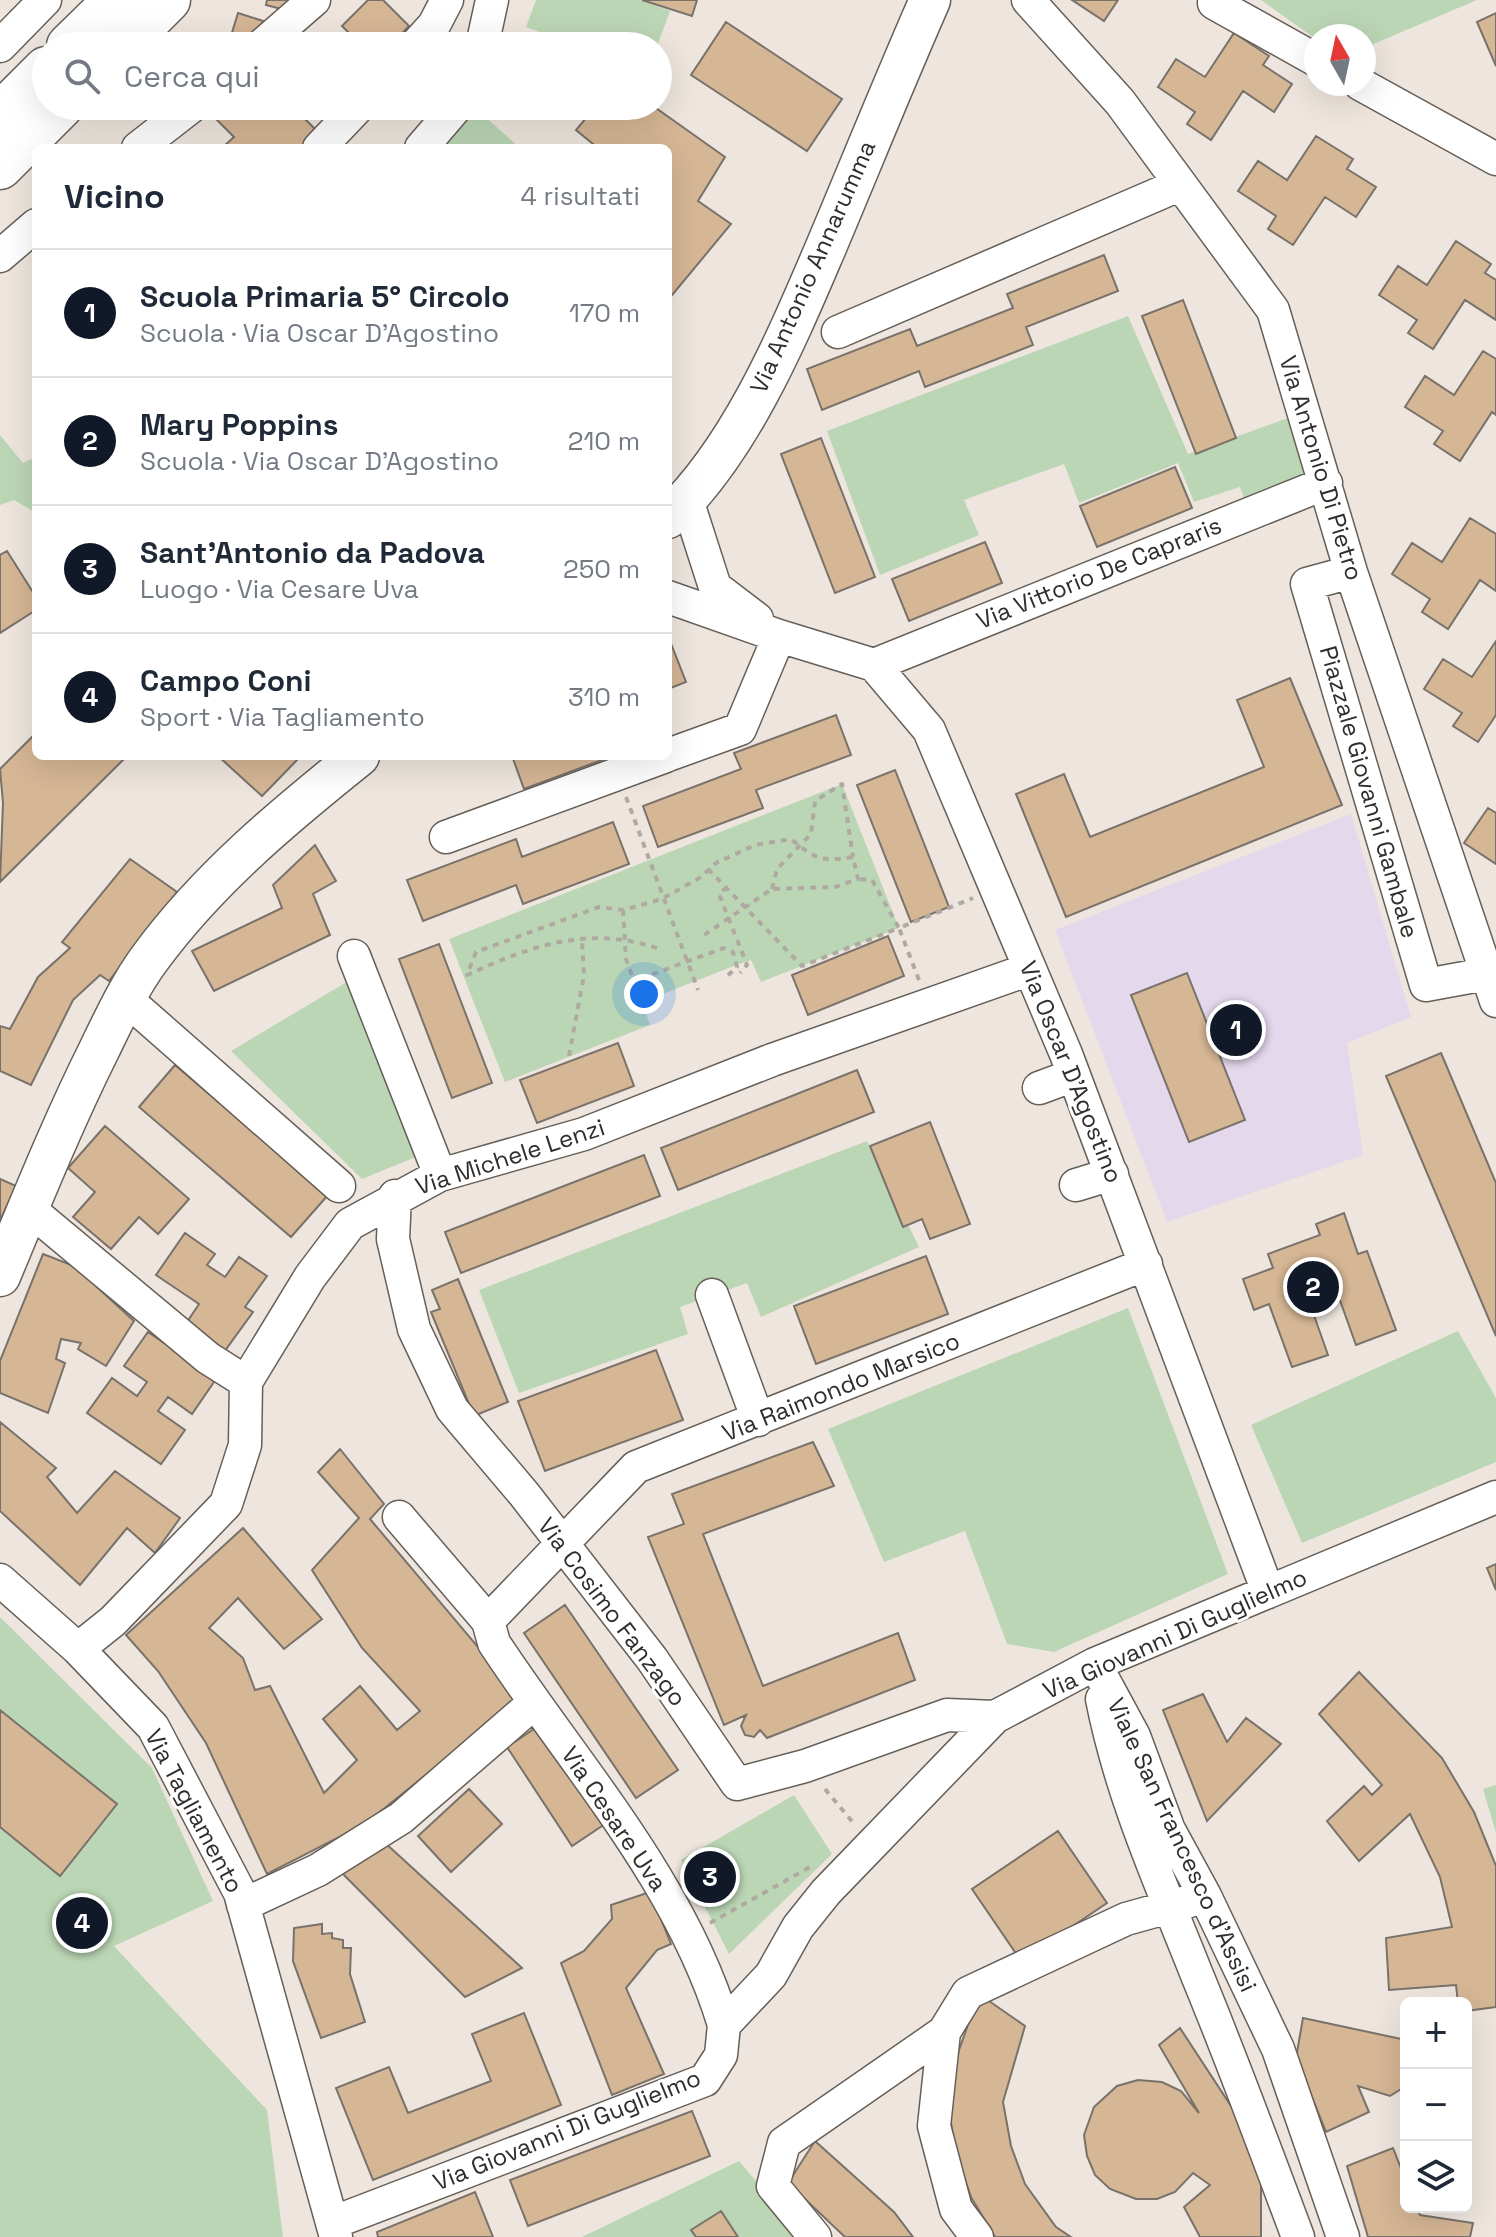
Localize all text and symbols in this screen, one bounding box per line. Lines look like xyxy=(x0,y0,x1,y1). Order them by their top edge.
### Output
north arrow xyxy=(1304,24,1376,96)
search box xyxy=(32,32,672,120)
icon: search xyxy=(60,54,104,98)
text: Cerca qui xyxy=(124,57,260,96)
street label: Via Antonio Annarumma xyxy=(743,135,882,398)
text: Vicino xyxy=(64,175,165,218)
text: 4 risultati xyxy=(521,179,640,213)
text: Scuola Primaria 5° Circolo xyxy=(140,277,510,316)
text: 1 xyxy=(84,296,96,330)
text: 170 m xyxy=(569,296,640,330)
text: Scuola · Via Oscar D'Agostino xyxy=(140,316,499,350)
street label: Via Antonio Di Pietro xyxy=(1273,352,1370,584)
text: Mary Poppins xyxy=(140,405,338,444)
text: 2 xyxy=(82,424,98,458)
text: 210 m xyxy=(568,424,640,458)
text: Scuola · Via Oscar D'Agostino xyxy=(140,444,499,478)
street label: Via Vittorio De Capraris xyxy=(972,509,1226,636)
text: Sant'Antonio da Padova xyxy=(140,533,485,572)
text: 3 xyxy=(82,552,98,586)
text: 250 m xyxy=(563,552,640,586)
text: Luogo · Via Cesare Uva xyxy=(140,572,419,606)
street label: Piazzale Giovanni Gambale xyxy=(1313,642,1426,942)
text: Campo Coni xyxy=(140,661,312,700)
text: 4 xyxy=(82,680,98,714)
text: 310 m xyxy=(568,680,640,714)
text: Sport · Via Tagliamento xyxy=(140,700,425,734)
street label: Via Oscar D'Agostino xyxy=(1013,956,1130,1187)
your location xyxy=(624,974,664,1014)
pin: 1 xyxy=(1210,1000,1262,1060)
street label: Via Michele Lenzi xyxy=(411,1111,608,1202)
pin: 2 xyxy=(1287,1257,1339,1317)
street label: Via Raimondo Marsico xyxy=(718,1325,964,1448)
street label: Via Cosimo Fanzago xyxy=(531,1511,694,1712)
street label: Via Giovanni Di Guglielmo xyxy=(1038,1561,1312,1706)
street label: Viale San Francesco d'Assisi xyxy=(1101,1693,1264,1997)
street label: Via Tagliamento xyxy=(138,1723,251,1898)
street label: Via Cesare Uva xyxy=(555,1740,674,1897)
pin: 3 xyxy=(684,1847,736,1907)
pin: 4 xyxy=(56,1893,108,1953)
map controls xyxy=(1400,1997,1472,2213)
button: + xyxy=(1400,1997,1472,2069)
street label: Via Giovanni Di Guglielmo xyxy=(428,2062,705,2197)
button: − xyxy=(1400,2069,1472,2141)
button: layers xyxy=(1400,2141,1472,2213)

